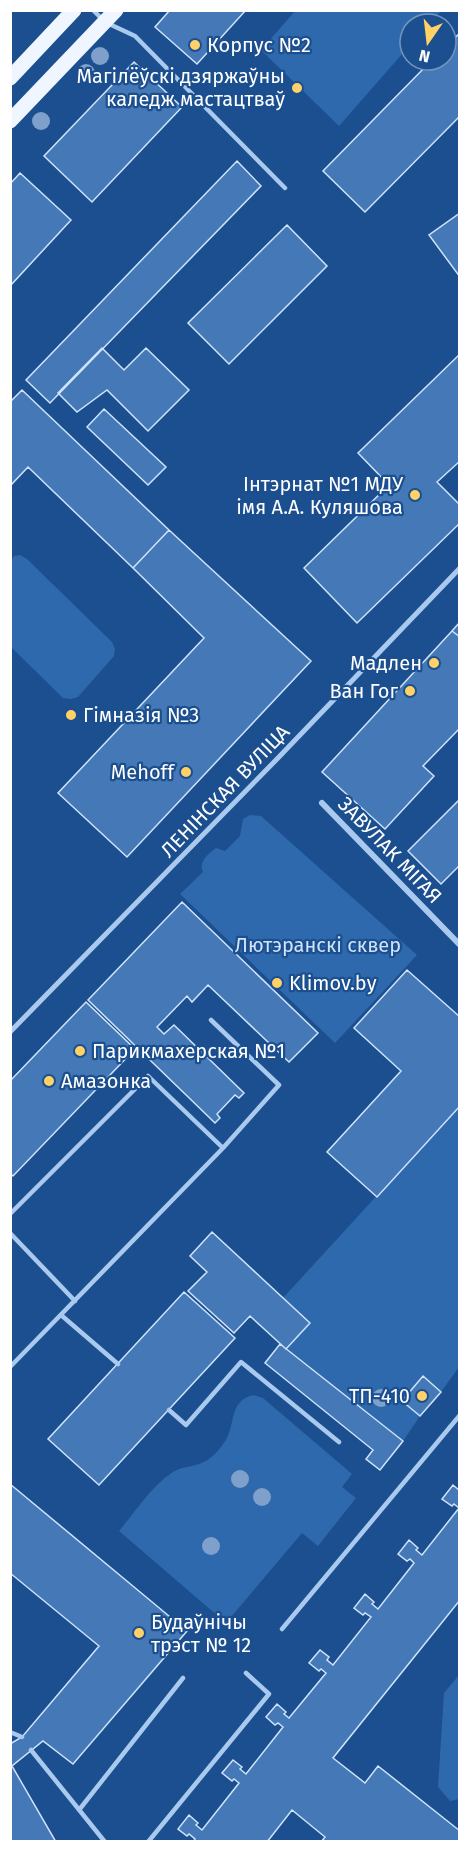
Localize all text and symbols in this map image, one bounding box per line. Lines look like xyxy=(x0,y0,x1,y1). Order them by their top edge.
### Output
north arrow xyxy=(398,12,458,72)
place label: Корпус №2 xyxy=(207,33,311,57)
marker: Корпус №2 xyxy=(188,38,202,52)
text: N xyxy=(417,46,432,67)
place label: Магілёўскі дзяржаўны каледж мастацтваў xyxy=(76,64,285,111)
marker: Магілёўскі дзяржаўны каледж мастацтваў xyxy=(290,81,304,95)
place label: Інтэрнат №1 МДУ імя А.А. Куляшова xyxy=(236,472,403,519)
marker: Інтэрнат №1 МДУ імя А.А. Куляшова xyxy=(408,488,422,502)
place label: Мадлен xyxy=(350,651,422,675)
marker: Мадлен xyxy=(427,656,441,670)
place label: Ван Гог xyxy=(329,679,398,703)
marker: Ван Гог xyxy=(403,684,417,698)
place label: Гімназія №3 xyxy=(83,703,199,727)
marker: Гімназія №3 xyxy=(64,708,78,722)
street label: ЛЕНІНСКАЯ ВУЛІЦА xyxy=(156,719,295,862)
place label: Mehoff xyxy=(111,760,175,784)
marker: Mehoff xyxy=(179,765,193,779)
street label: ЗАВУЛАК МІГАЯ xyxy=(333,792,447,908)
park label: Лютэранскі сквер xyxy=(235,933,401,957)
place label: Klimov.by xyxy=(289,971,377,995)
marker: Klimov.by xyxy=(270,976,284,990)
place label: Парикмахерская №1 xyxy=(92,1039,285,1063)
marker: Парикмахерская №1 xyxy=(73,1044,87,1058)
place label: Амазонка xyxy=(61,1069,151,1093)
marker: Амазонка xyxy=(42,1074,56,1088)
place label: ТП-410 xyxy=(349,1384,410,1408)
marker: ТП-410 xyxy=(415,1389,429,1403)
place label: Будаўнічы трэст № 12 xyxy=(151,1610,251,1657)
marker: Будаўнічы трэст № 12 xyxy=(132,1626,146,1640)

